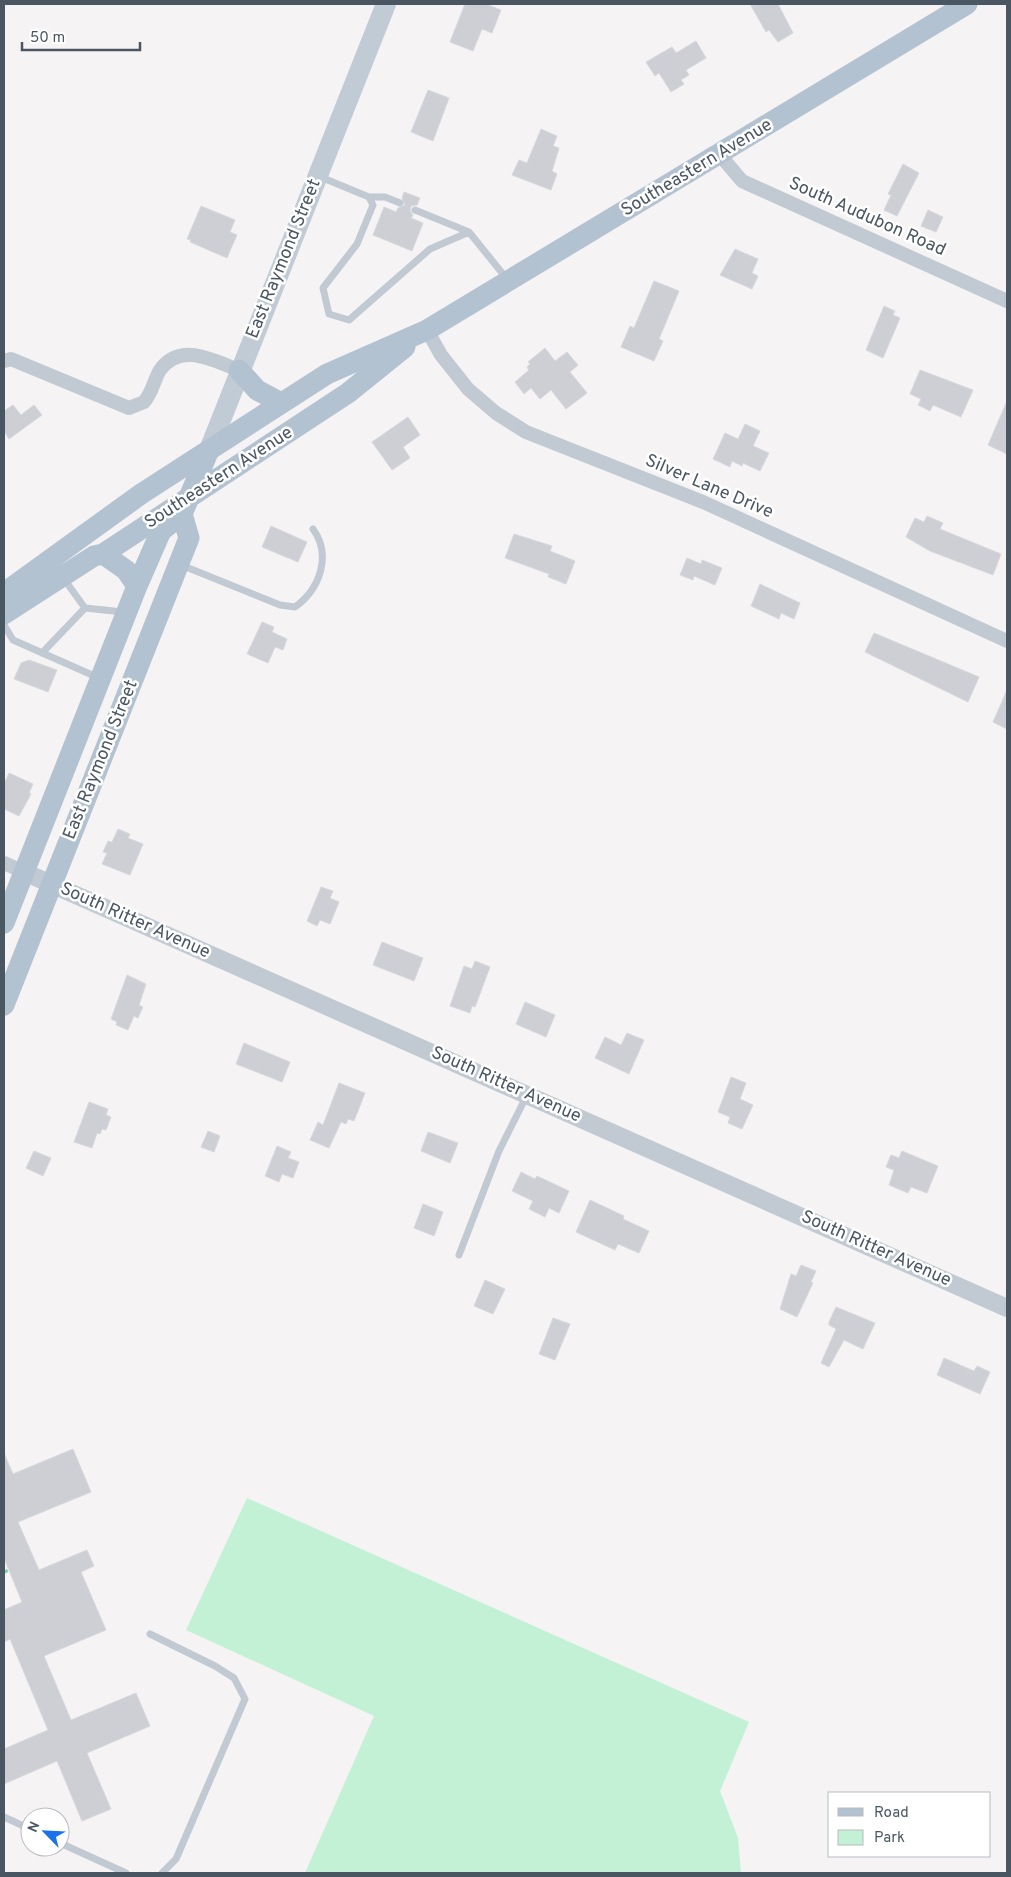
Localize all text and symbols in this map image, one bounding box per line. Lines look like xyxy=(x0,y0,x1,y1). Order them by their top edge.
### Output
scale bar xyxy=(22,20,140,52)
text: 50 m xyxy=(30,29,65,48)
street label: Southeastern Avenue xyxy=(617,114,777,222)
street label: South Audubon Road xyxy=(785,172,949,262)
street label: East Raymond Street xyxy=(241,176,327,342)
street label: Southeastern Avenue xyxy=(141,422,297,534)
street label: Silver Lane Drive xyxy=(641,450,777,524)
street label: East Raymond Street xyxy=(58,677,144,843)
street label: South Ritter Avenue xyxy=(56,878,214,964)
street label: South Ritter Avenue xyxy=(427,1042,585,1128)
street label: South Ritter Avenue xyxy=(797,1206,955,1292)
legend xyxy=(828,1792,991,1857)
text: Road xyxy=(874,1804,909,1823)
north arrow xyxy=(20,1807,70,1857)
text: N xyxy=(25,1819,44,1835)
text: Park xyxy=(874,1829,905,1848)

